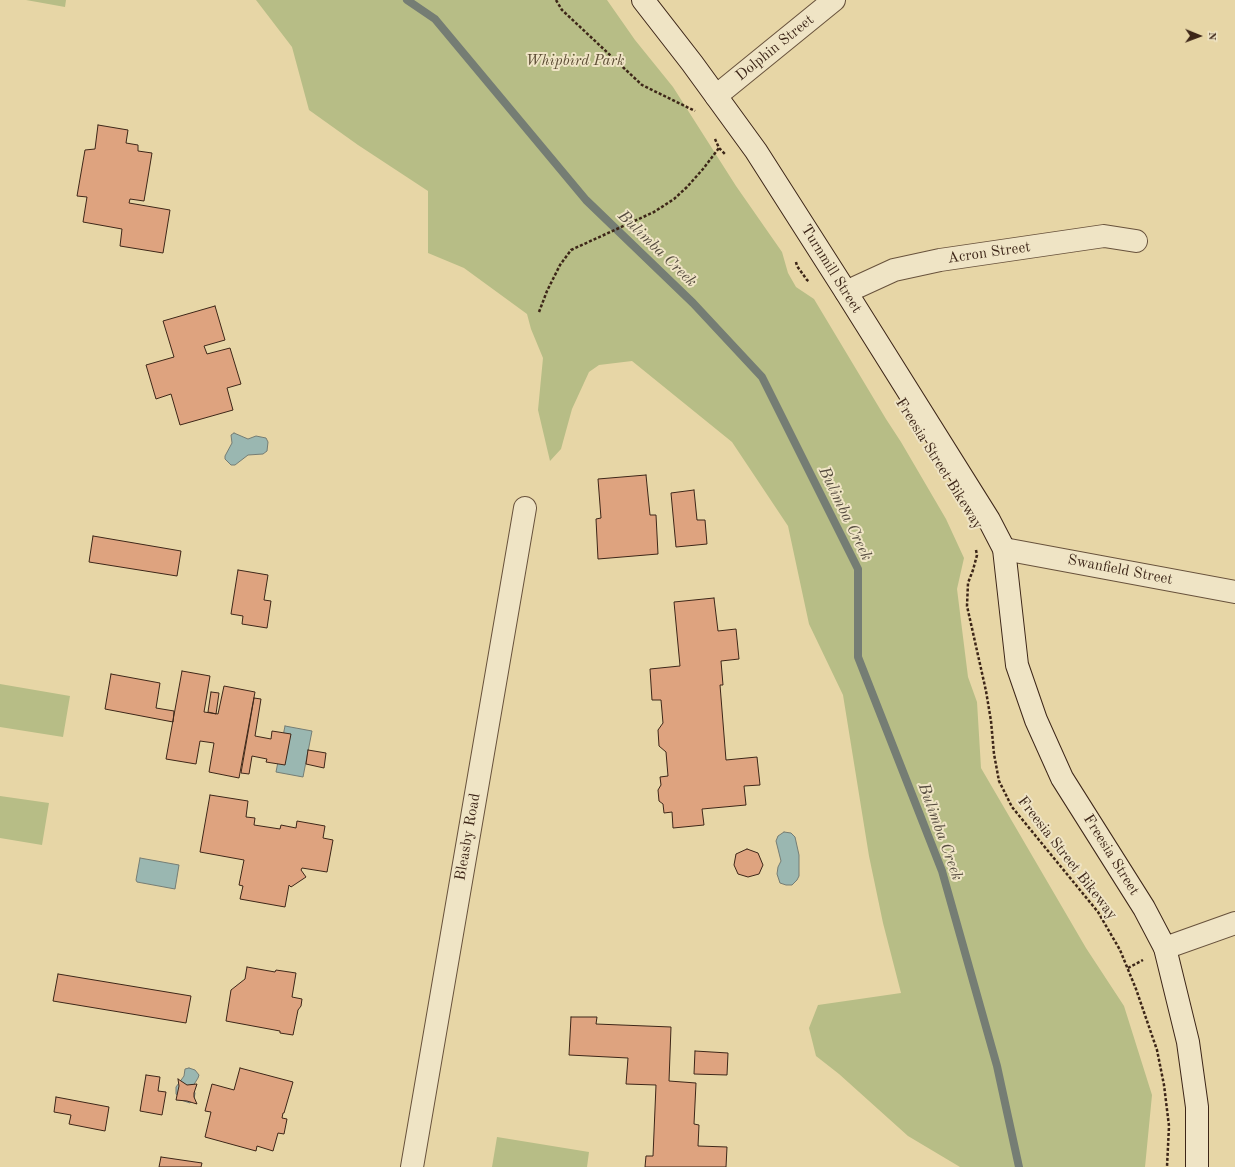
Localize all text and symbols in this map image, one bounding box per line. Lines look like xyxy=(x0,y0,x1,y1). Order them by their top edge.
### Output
street label: Dolphin Street xyxy=(732,11,818,85)
north arrow xyxy=(1179,16,1219,56)
text: N xyxy=(1206,32,1217,41)
park label: Whipbird Park xyxy=(526,52,624,70)
water label: Bulimba Creek xyxy=(614,207,700,291)
street label: Turnmill Street xyxy=(797,221,865,317)
street label: Acron Street xyxy=(946,238,1032,268)
street label: Freesia Street Bikeway xyxy=(891,395,987,533)
water label: Bulimba Creek xyxy=(814,464,876,564)
street label: Swanfield Street xyxy=(1066,551,1174,589)
water label: Bulimba Creek xyxy=(913,781,967,883)
street label: Bleasby Road xyxy=(451,792,485,882)
street label: Freesia Street Bikeway xyxy=(1013,793,1121,923)
street label: Freesia Street xyxy=(1079,811,1143,899)

